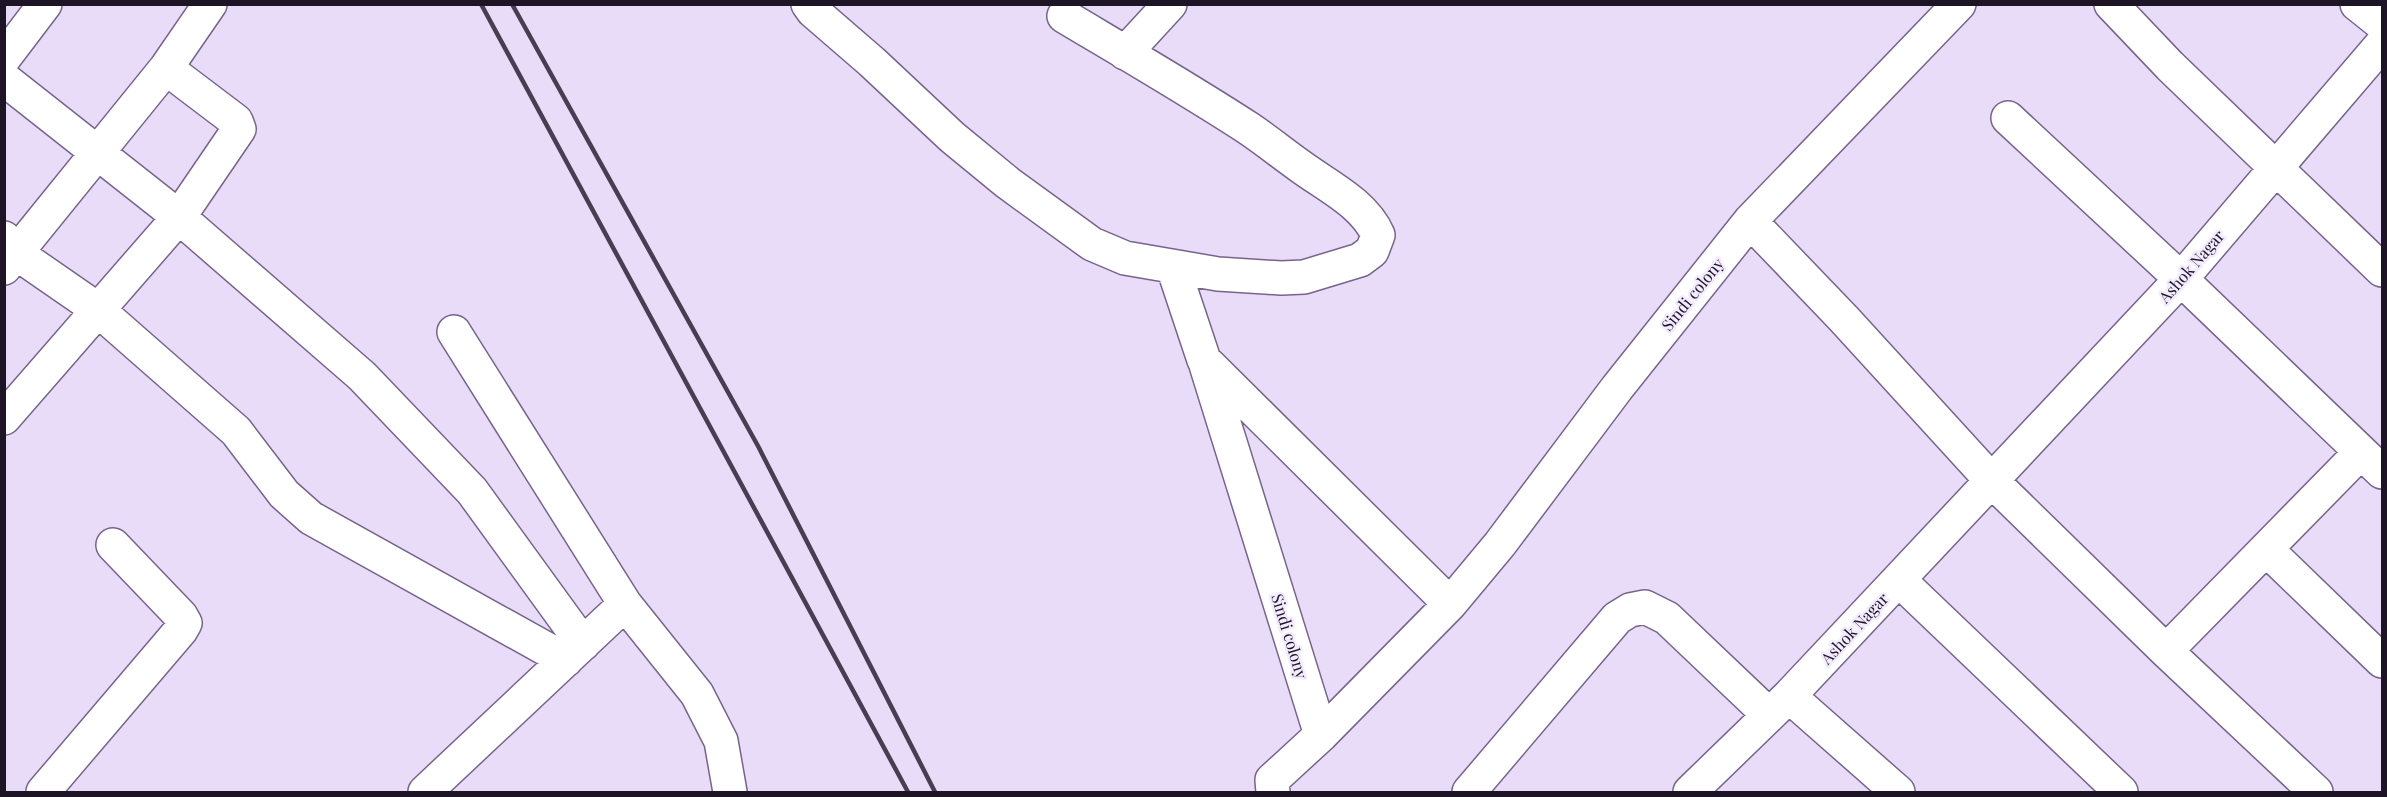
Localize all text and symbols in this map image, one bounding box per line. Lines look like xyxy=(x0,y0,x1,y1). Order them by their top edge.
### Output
street label: Ashok Nagar xyxy=(2153,225,2228,308)
street label: Sindi colony xyxy=(1656,253,1728,335)
street label: Ashok Nagar xyxy=(1815,588,1892,669)
street label: Sindi colony xyxy=(1267,591,1313,681)

